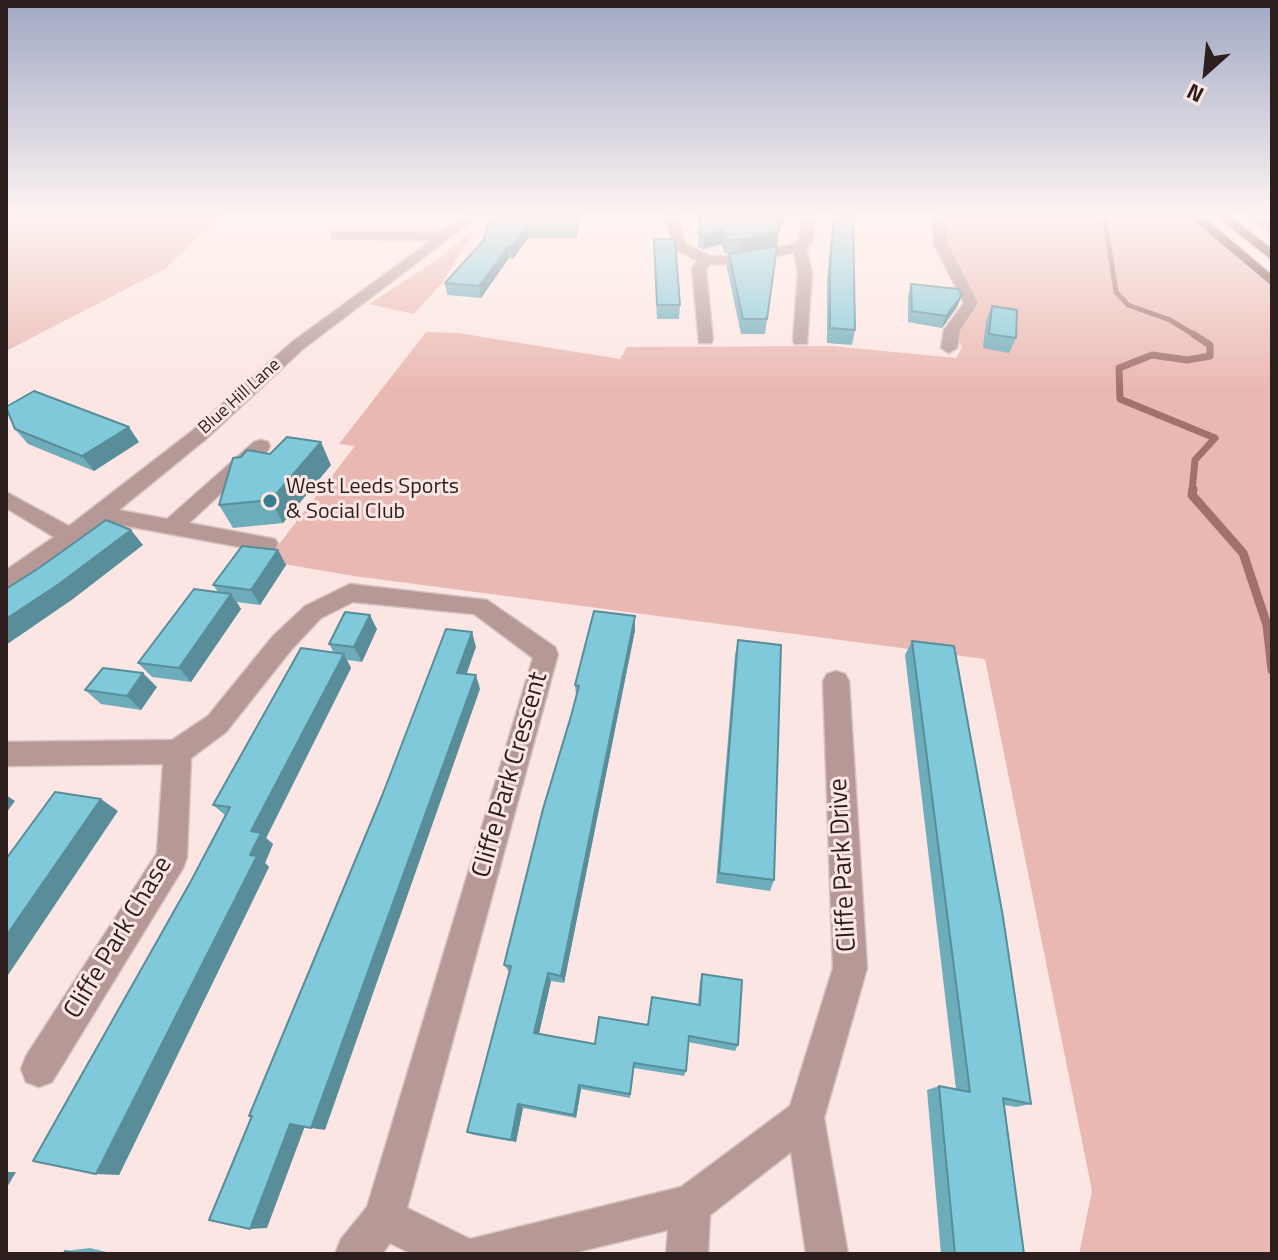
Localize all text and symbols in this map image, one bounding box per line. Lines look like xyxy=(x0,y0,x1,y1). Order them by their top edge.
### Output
north arrow xyxy=(1166,32,1246,112)
text: N xyxy=(1181,75,1210,112)
street label: Blue Hill Lane xyxy=(195,355,285,439)
place label: West Leeds Sports & Social Club xyxy=(286,475,459,526)
marker: West Leeds Sports & Social Club xyxy=(261,492,279,510)
street label: Cliffe Park Crescent xyxy=(467,669,555,881)
street label: Cliffe Park Drive xyxy=(824,777,864,953)
street label: Cliffe Park Chase xyxy=(58,851,180,1025)

